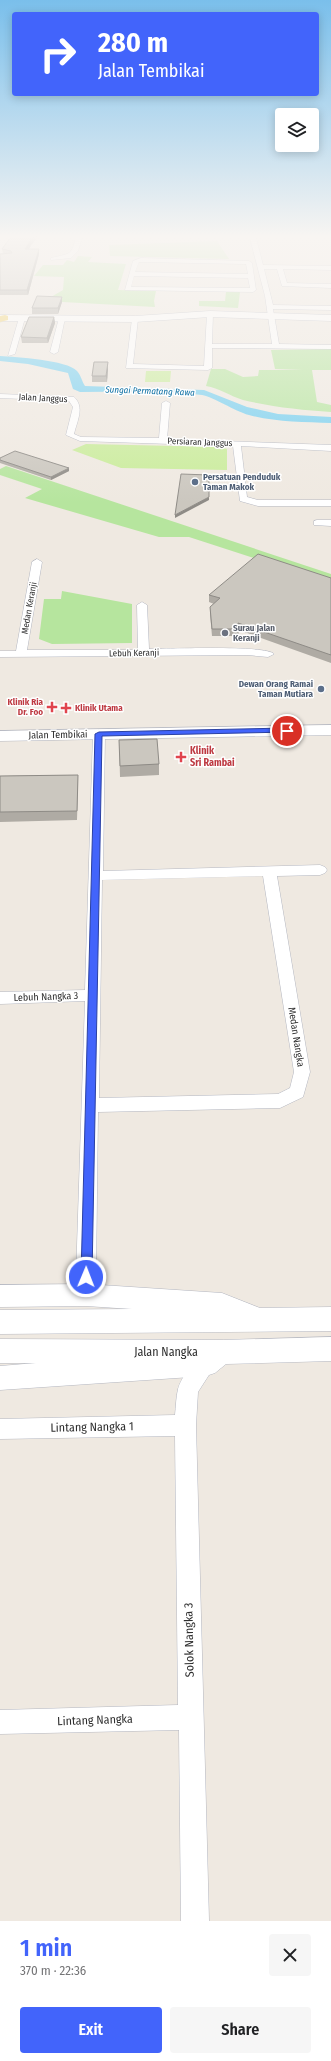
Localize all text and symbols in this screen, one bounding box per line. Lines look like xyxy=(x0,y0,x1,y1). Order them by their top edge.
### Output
text: 280 m xyxy=(98,26,168,59)
icon: right xyxy=(32,28,84,80)
text: Jalan Tembikai xyxy=(98,60,204,82)
map controls xyxy=(275,108,319,152)
button: layers xyxy=(275,108,319,152)
water label: Sungai Permatang Rawa xyxy=(104,384,195,398)
street label: Jalan Janggus xyxy=(18,392,68,404)
street label: Persiaran Janggus xyxy=(167,436,233,448)
place label: Persatuan Penduduk Taman Makok xyxy=(203,472,281,492)
marker: Persatuan Penduduk Taman Makok xyxy=(190,477,200,487)
street label: Medan Keranji xyxy=(20,581,38,635)
place label: Surau Jalan Keranji xyxy=(233,623,275,643)
marker: Surau Jalan Keranji xyxy=(220,628,230,638)
street label: Lebuh Keranji xyxy=(109,648,159,658)
place label: Dewan Orang Ramai Taman Mutiara xyxy=(239,679,314,699)
marker: Dewan Orang Ramai Taman Mutiara xyxy=(316,684,326,694)
place label: Klinik Ria Dr. Foo xyxy=(8,697,44,717)
marker: Klinik Ria Dr. Foo xyxy=(46,701,58,713)
marker: Klinik Utama xyxy=(60,702,72,714)
place label: Klinik Utama xyxy=(75,703,123,713)
pin xyxy=(270,714,304,748)
icon: arrive xyxy=(276,720,298,742)
street label: Jalan Tembikai xyxy=(28,728,88,742)
place label: Klinik Sri Rambai xyxy=(190,745,235,769)
marker: Klinik Sri Rambai xyxy=(175,751,187,763)
street label: Lebuh Nangka 3 xyxy=(14,990,79,1004)
street label: Medan Nangka xyxy=(285,1006,307,1068)
position arrow xyxy=(65,1256,107,1298)
street label: Jalan Nangka xyxy=(134,1345,198,1359)
street label: Lintang Nangka 1 xyxy=(50,1419,134,1435)
street label: Solok Nangka 3 xyxy=(181,1603,197,1677)
street label: Lintang Nangka xyxy=(57,1712,133,1728)
text: 1 min xyxy=(20,1934,72,1962)
button: close xyxy=(269,1934,311,1976)
text: 370 m · 22:36 xyxy=(20,1963,86,1978)
button: Exit xyxy=(20,2007,162,2053)
button: Share xyxy=(170,2007,311,2053)

